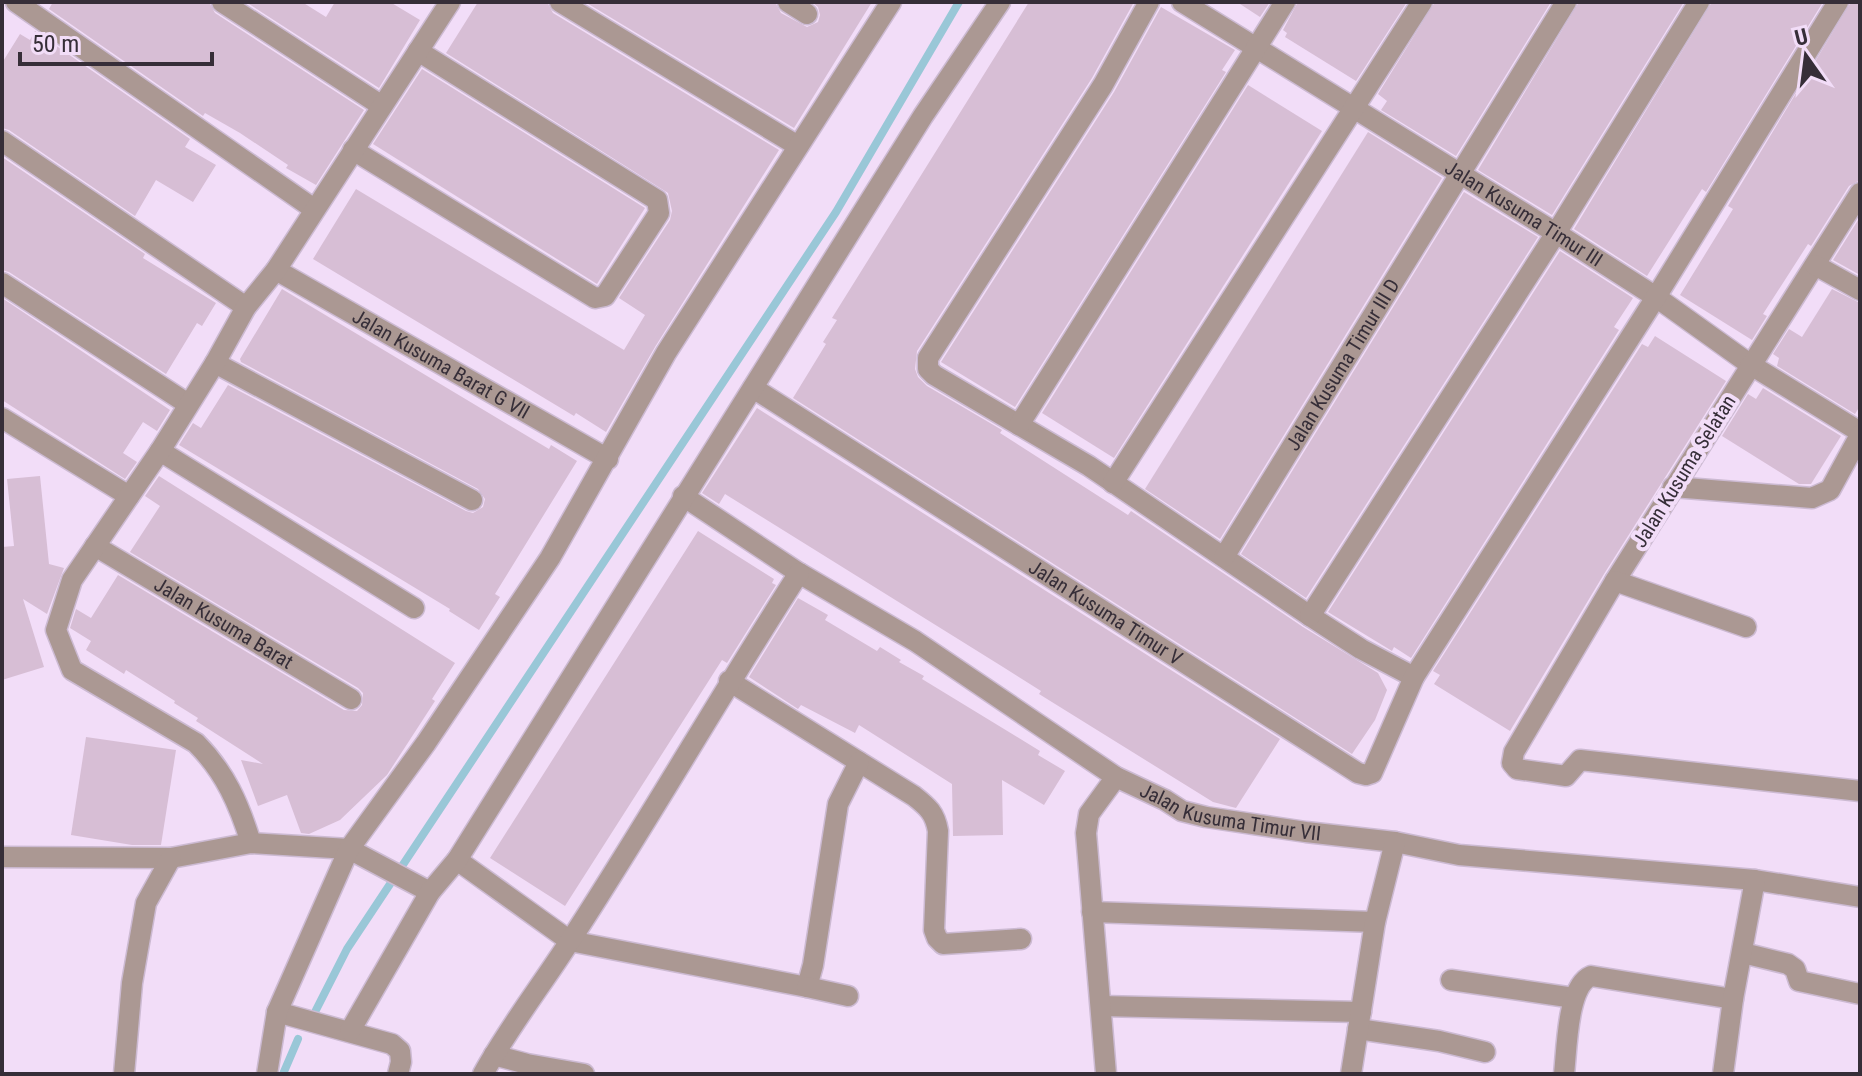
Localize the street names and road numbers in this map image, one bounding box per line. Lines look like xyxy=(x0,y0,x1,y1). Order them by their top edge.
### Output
street label: Jalan Kusuma Timur III xyxy=(1441,155,1607,272)
street label: Jalan Kusuma Timur III D xyxy=(1281,274,1405,455)
street label: Jalan Kusuma Barat G VII xyxy=(348,304,534,424)
street label: Jalan Kusuma Selatan xyxy=(1627,390,1741,552)
street label: Jalan Kusuma Timur V xyxy=(1024,555,1187,670)
street label: Jalan Kusuma Barat xyxy=(150,572,298,674)
street label: Jalan Kusuma Timur VII xyxy=(1136,778,1322,846)

